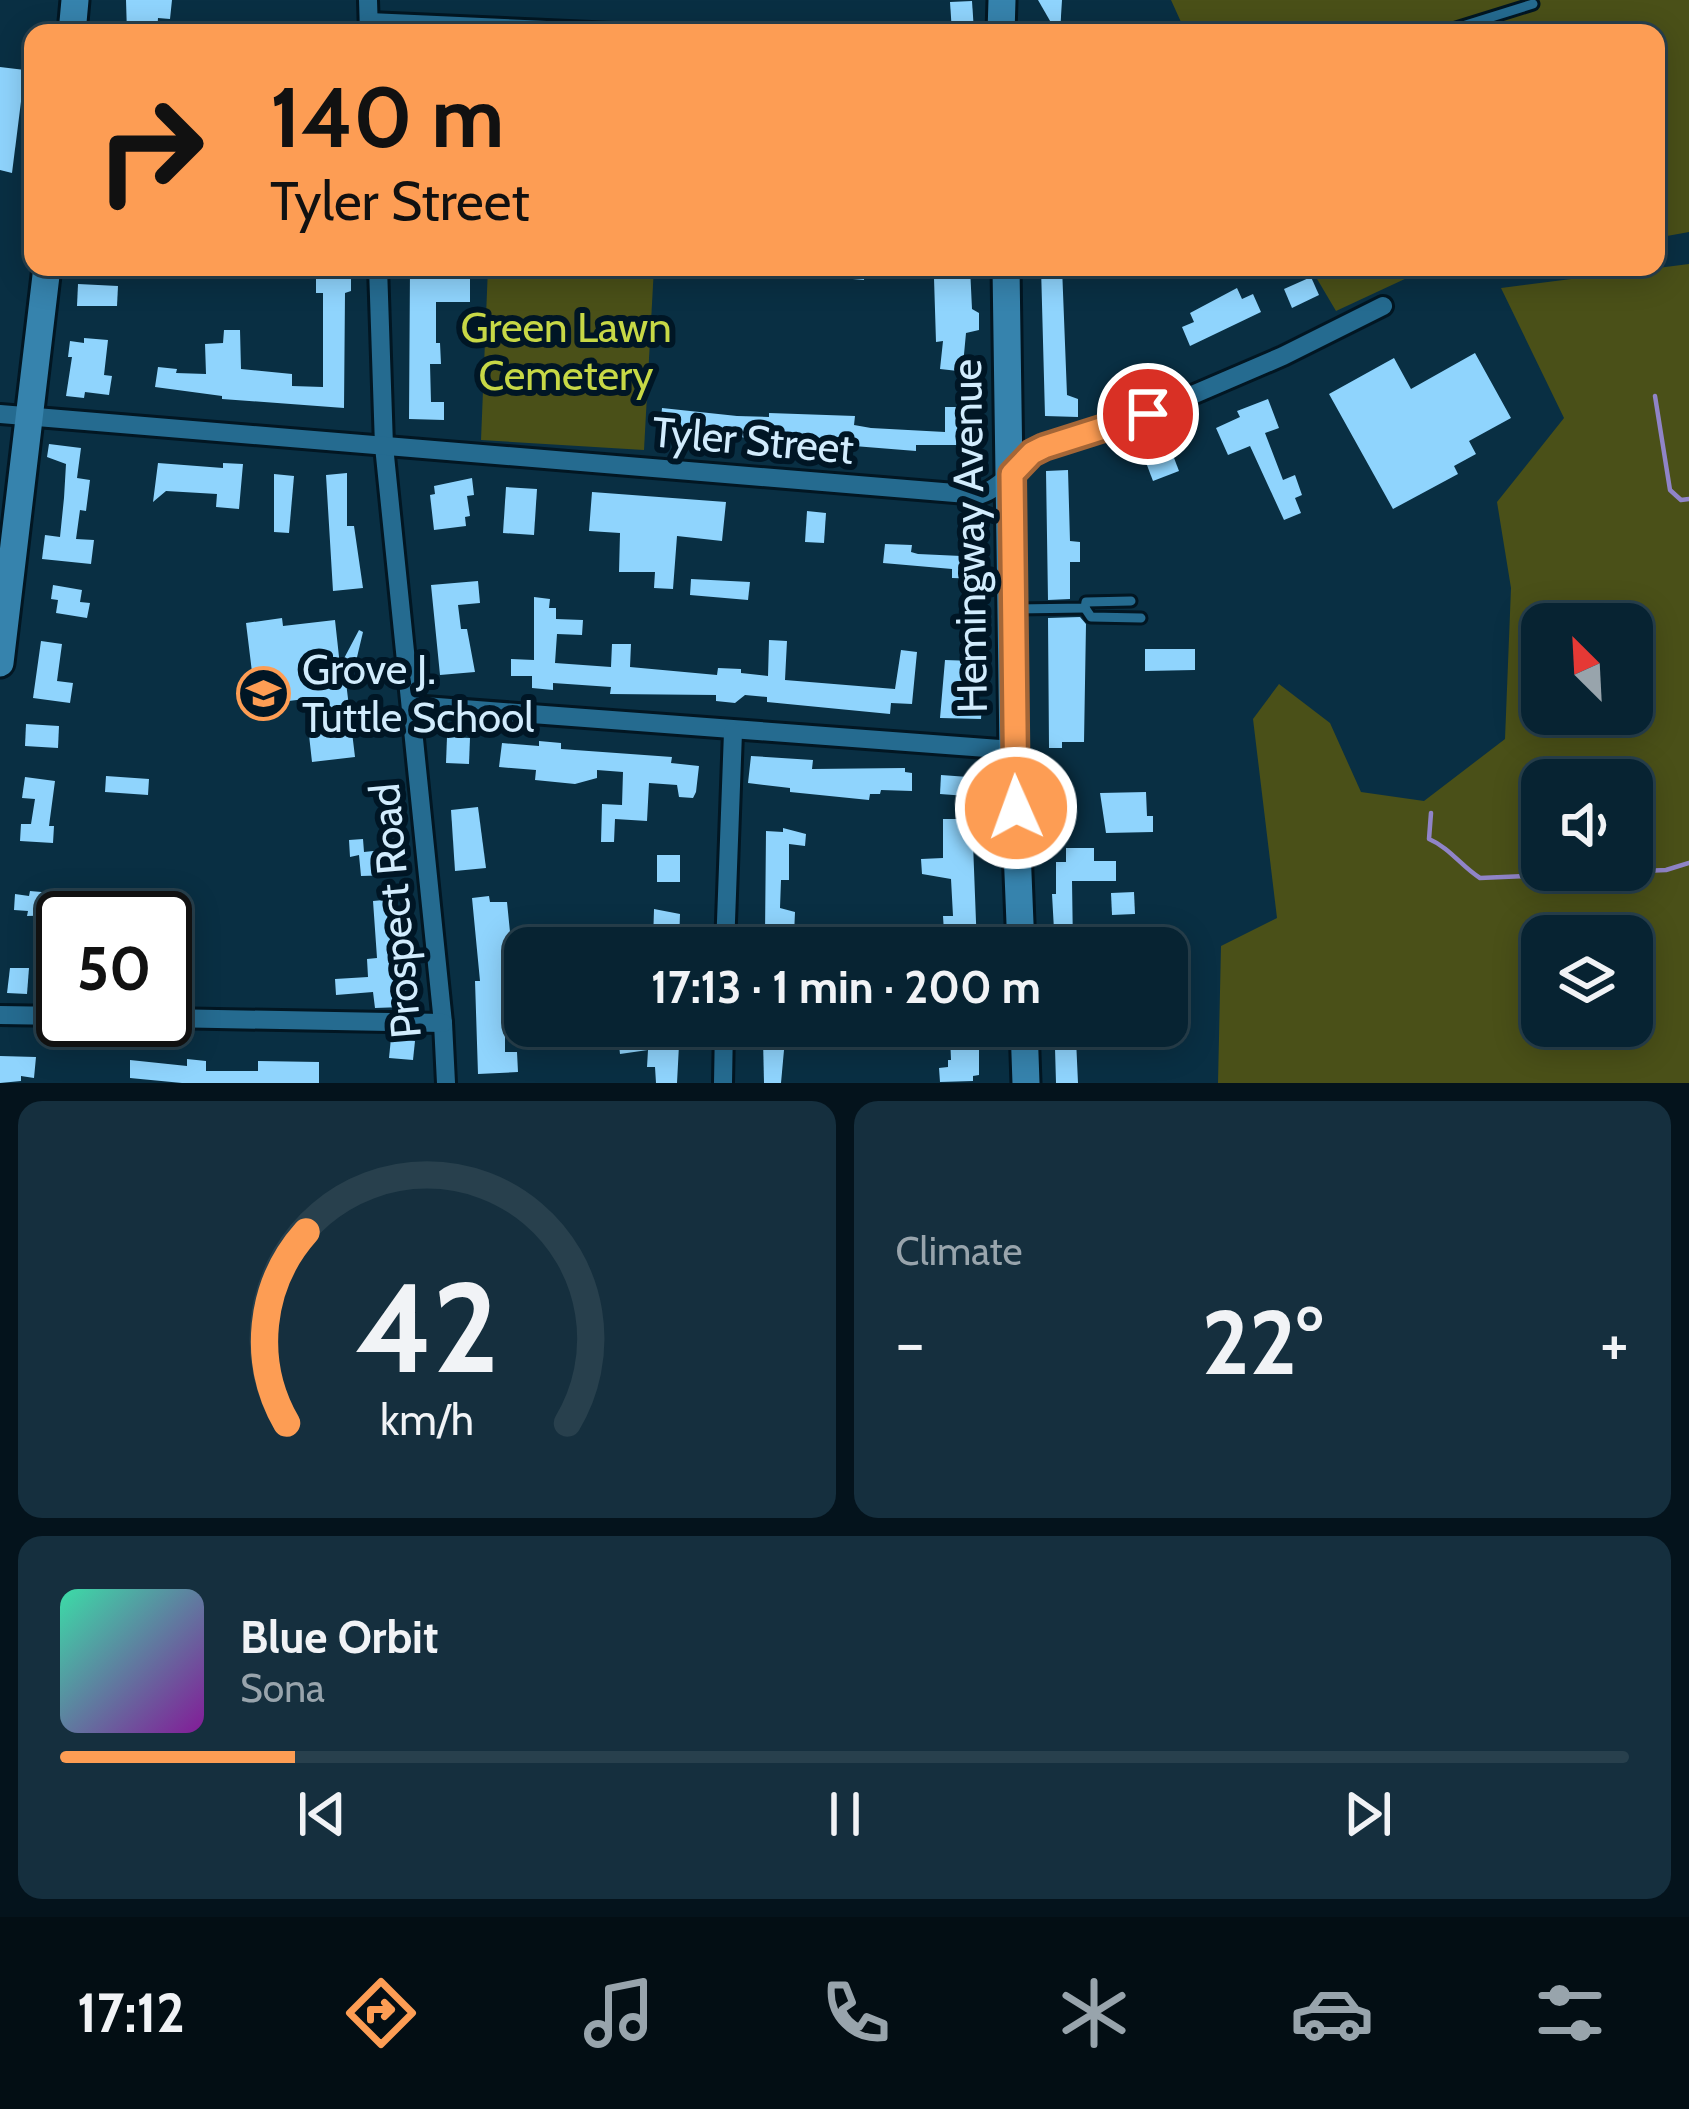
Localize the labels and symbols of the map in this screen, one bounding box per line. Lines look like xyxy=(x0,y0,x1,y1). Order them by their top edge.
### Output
park label: Green Lawn Cemetery xyxy=(460,301,672,401)
street label: Hemingway Avenue xyxy=(940,358,998,714)
pin xyxy=(1097,363,1199,465)
street label: Tyler Street xyxy=(650,405,856,475)
north arrow xyxy=(1521,603,1653,735)
place label: Grove J. Tuttle School xyxy=(302,643,534,743)
school or university icon: Grove J. Tuttle School xyxy=(235,665,291,721)
position arrow xyxy=(953,745,1079,871)
street label: Prospect Road xyxy=(358,781,432,1041)
speed limit sign: 50 xyxy=(36,891,192,1047)

